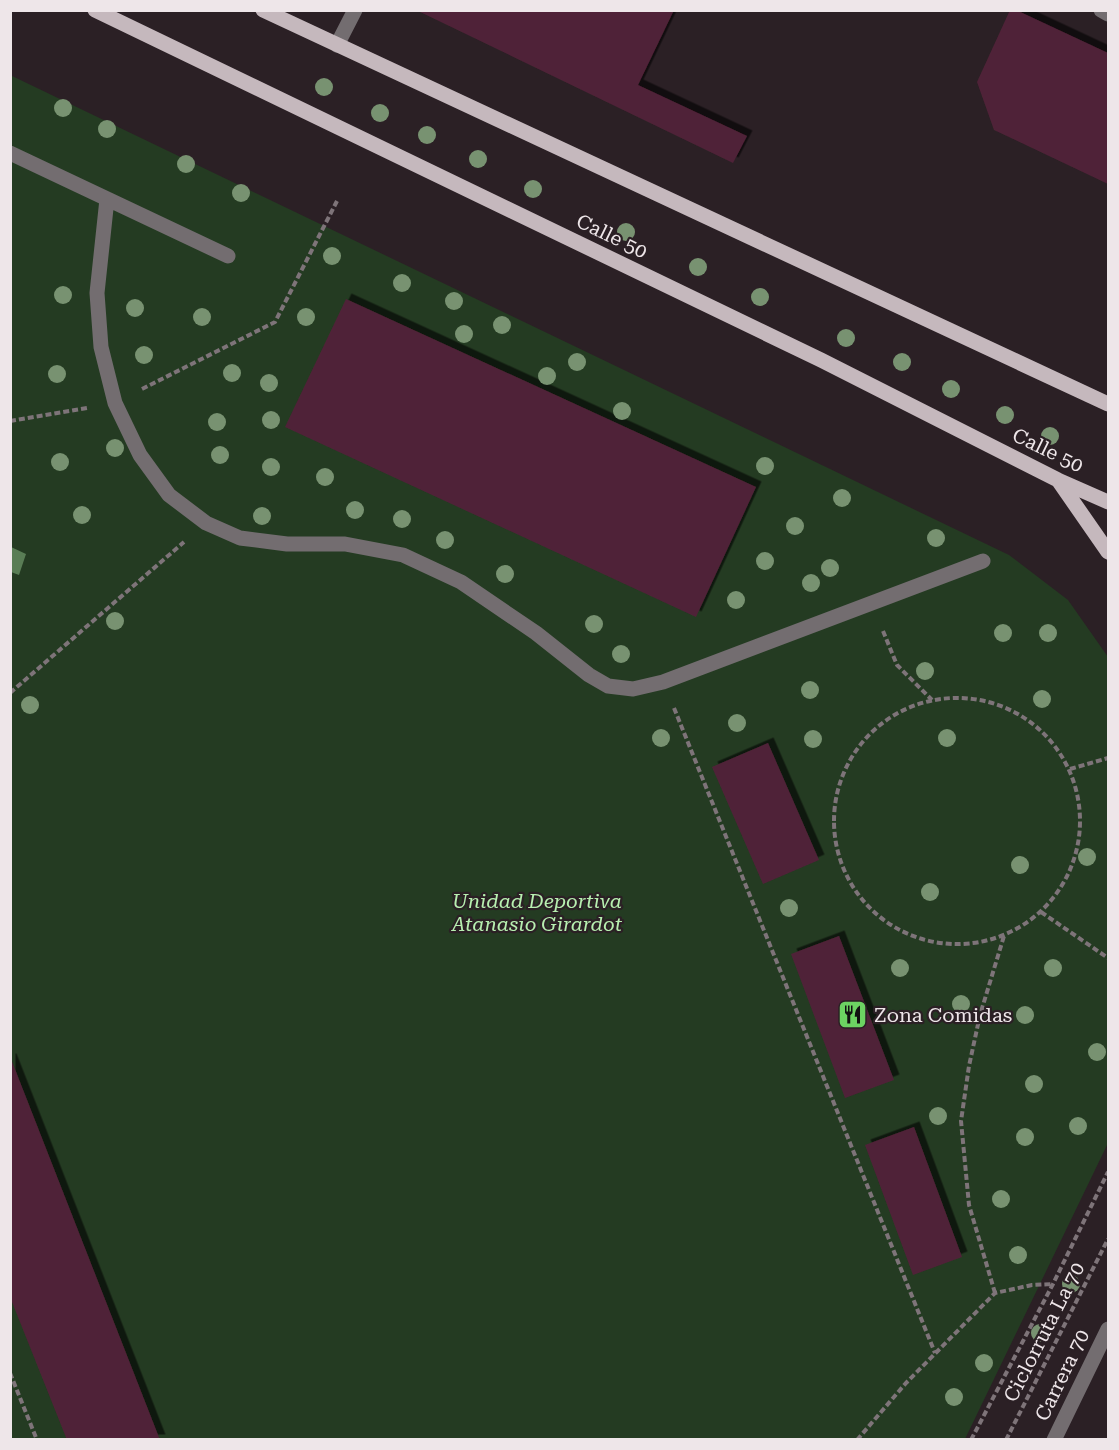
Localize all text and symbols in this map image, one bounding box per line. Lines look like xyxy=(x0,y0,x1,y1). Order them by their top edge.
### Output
street label: Calle 50 xyxy=(573,209,651,263)
street label: Calle 50 xyxy=(1009,423,1087,477)
park label: Unidad Deportiva Atanasio Girardot xyxy=(451,889,623,936)
restaurant icon: Zona Comidas xyxy=(837,999,869,1031)
place label: Zona Comidas xyxy=(874,1003,1012,1027)
street label: Ciclorruta La 70 xyxy=(998,1258,1090,1406)
street label: Carrera 70 xyxy=(1030,1325,1094,1425)

